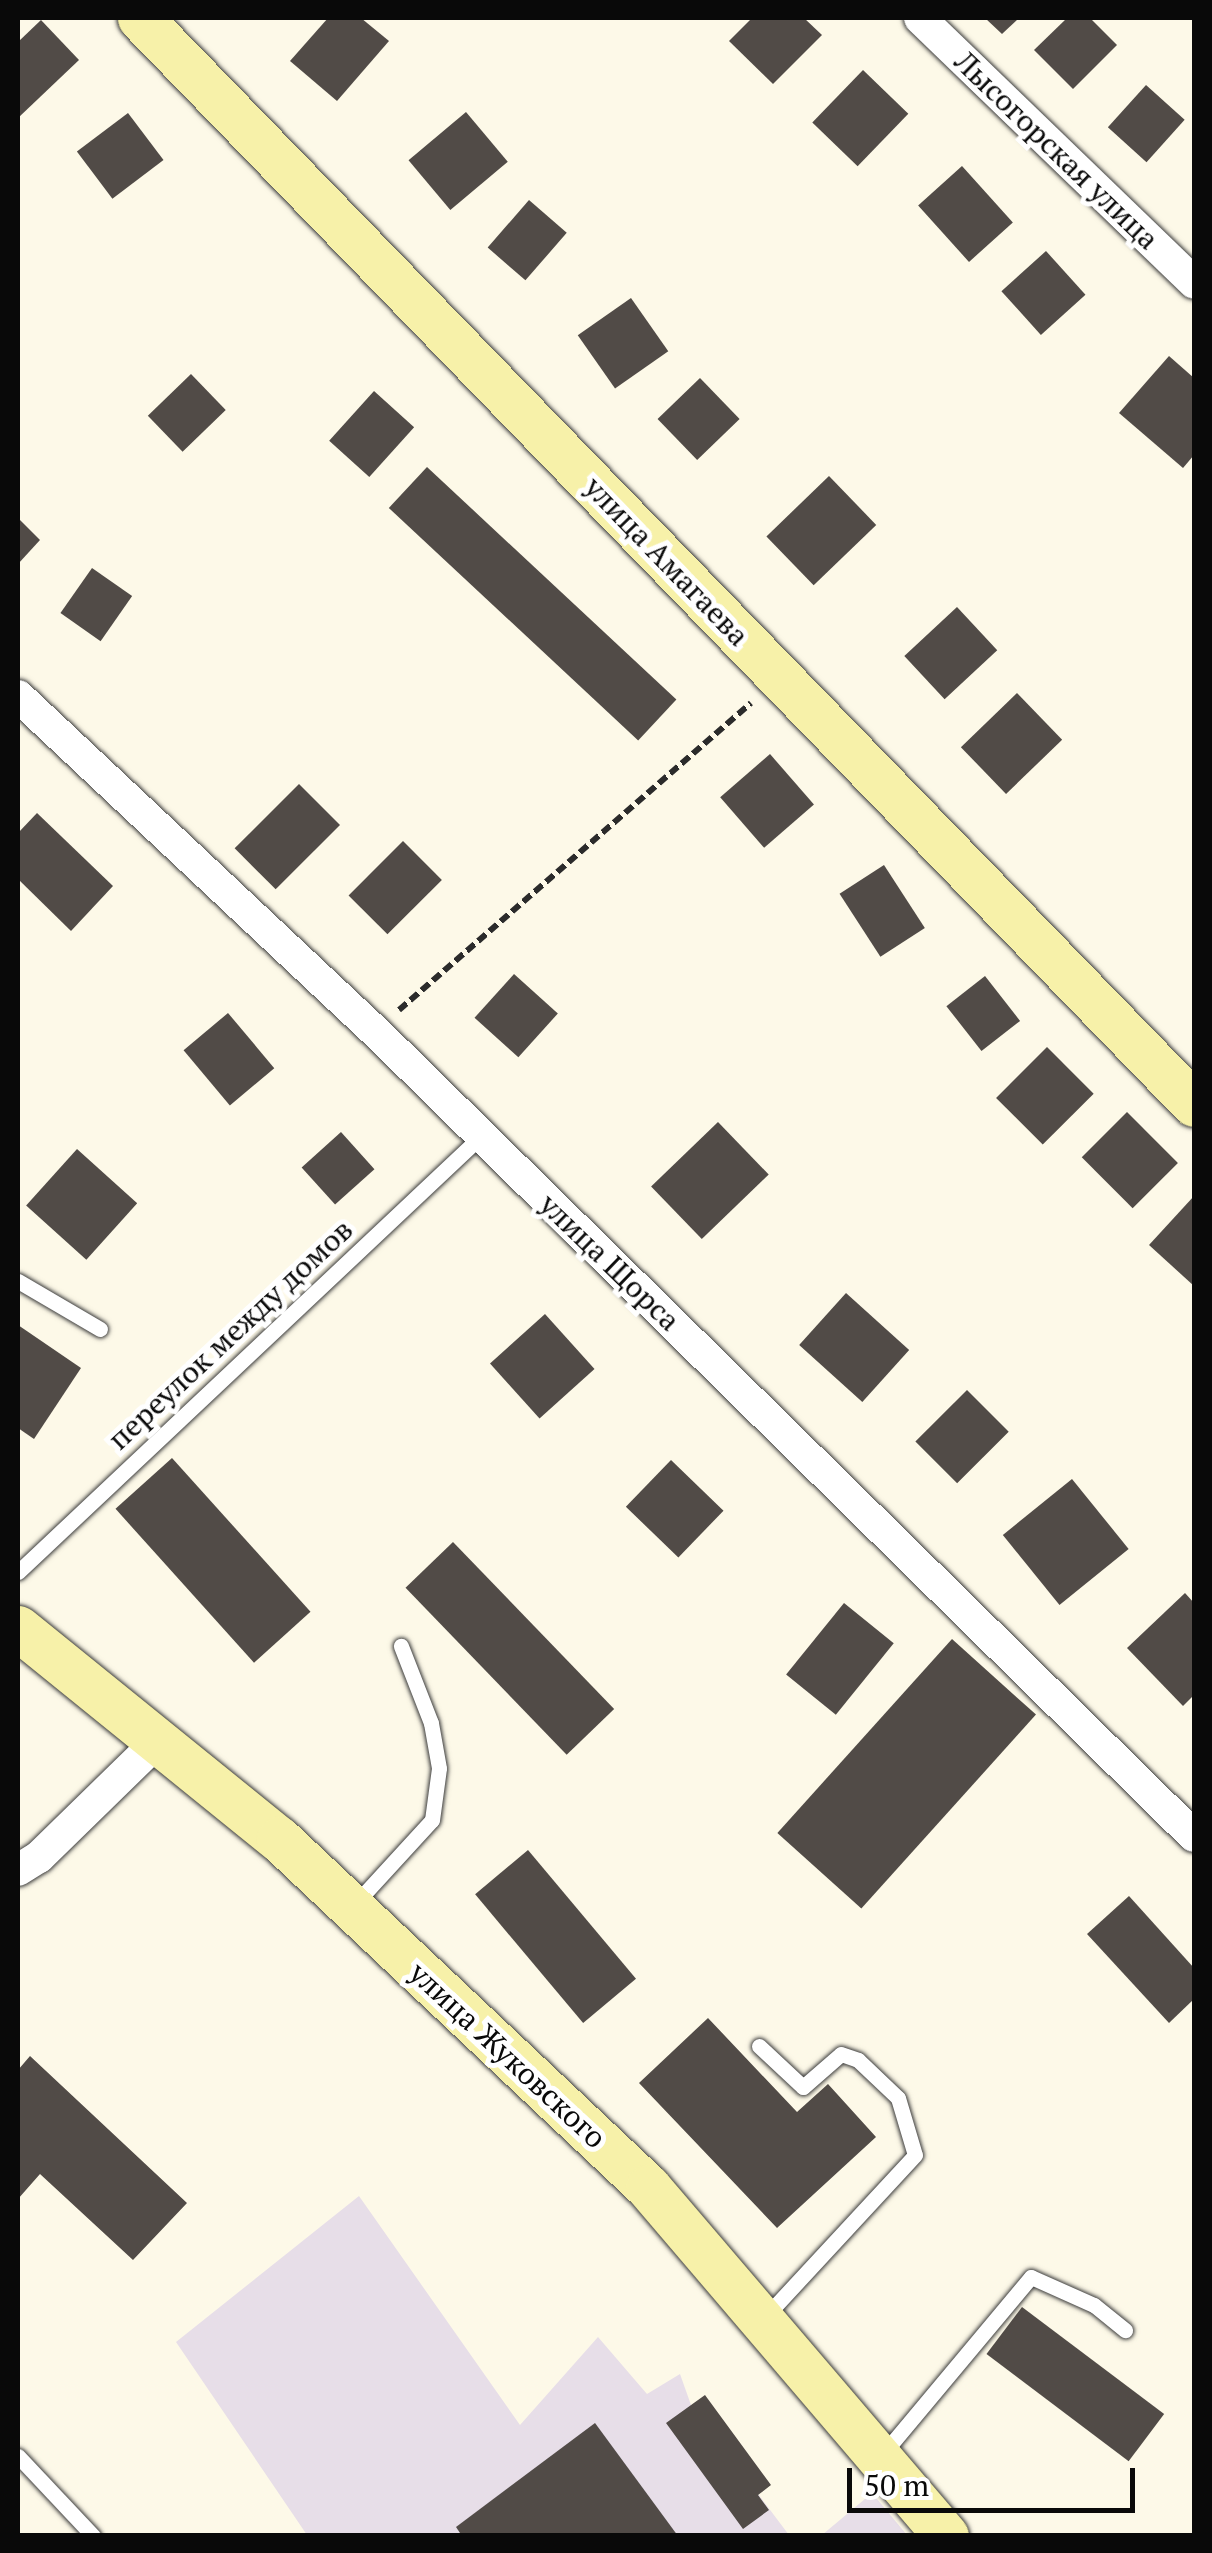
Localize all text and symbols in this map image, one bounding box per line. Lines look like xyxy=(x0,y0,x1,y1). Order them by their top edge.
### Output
street label: Лысогорская улица xyxy=(947,43,1167,257)
street label: улица Амагаева xyxy=(577,469,757,653)
street label: улица Щорса xyxy=(532,1186,688,1338)
street label: переулок между домов xyxy=(100,1211,360,1457)
street label: улица Жуковского xyxy=(402,1955,614,2155)
scale bar xyxy=(852,2448,1140,2510)
text: 50 m xyxy=(864,2465,929,2505)

